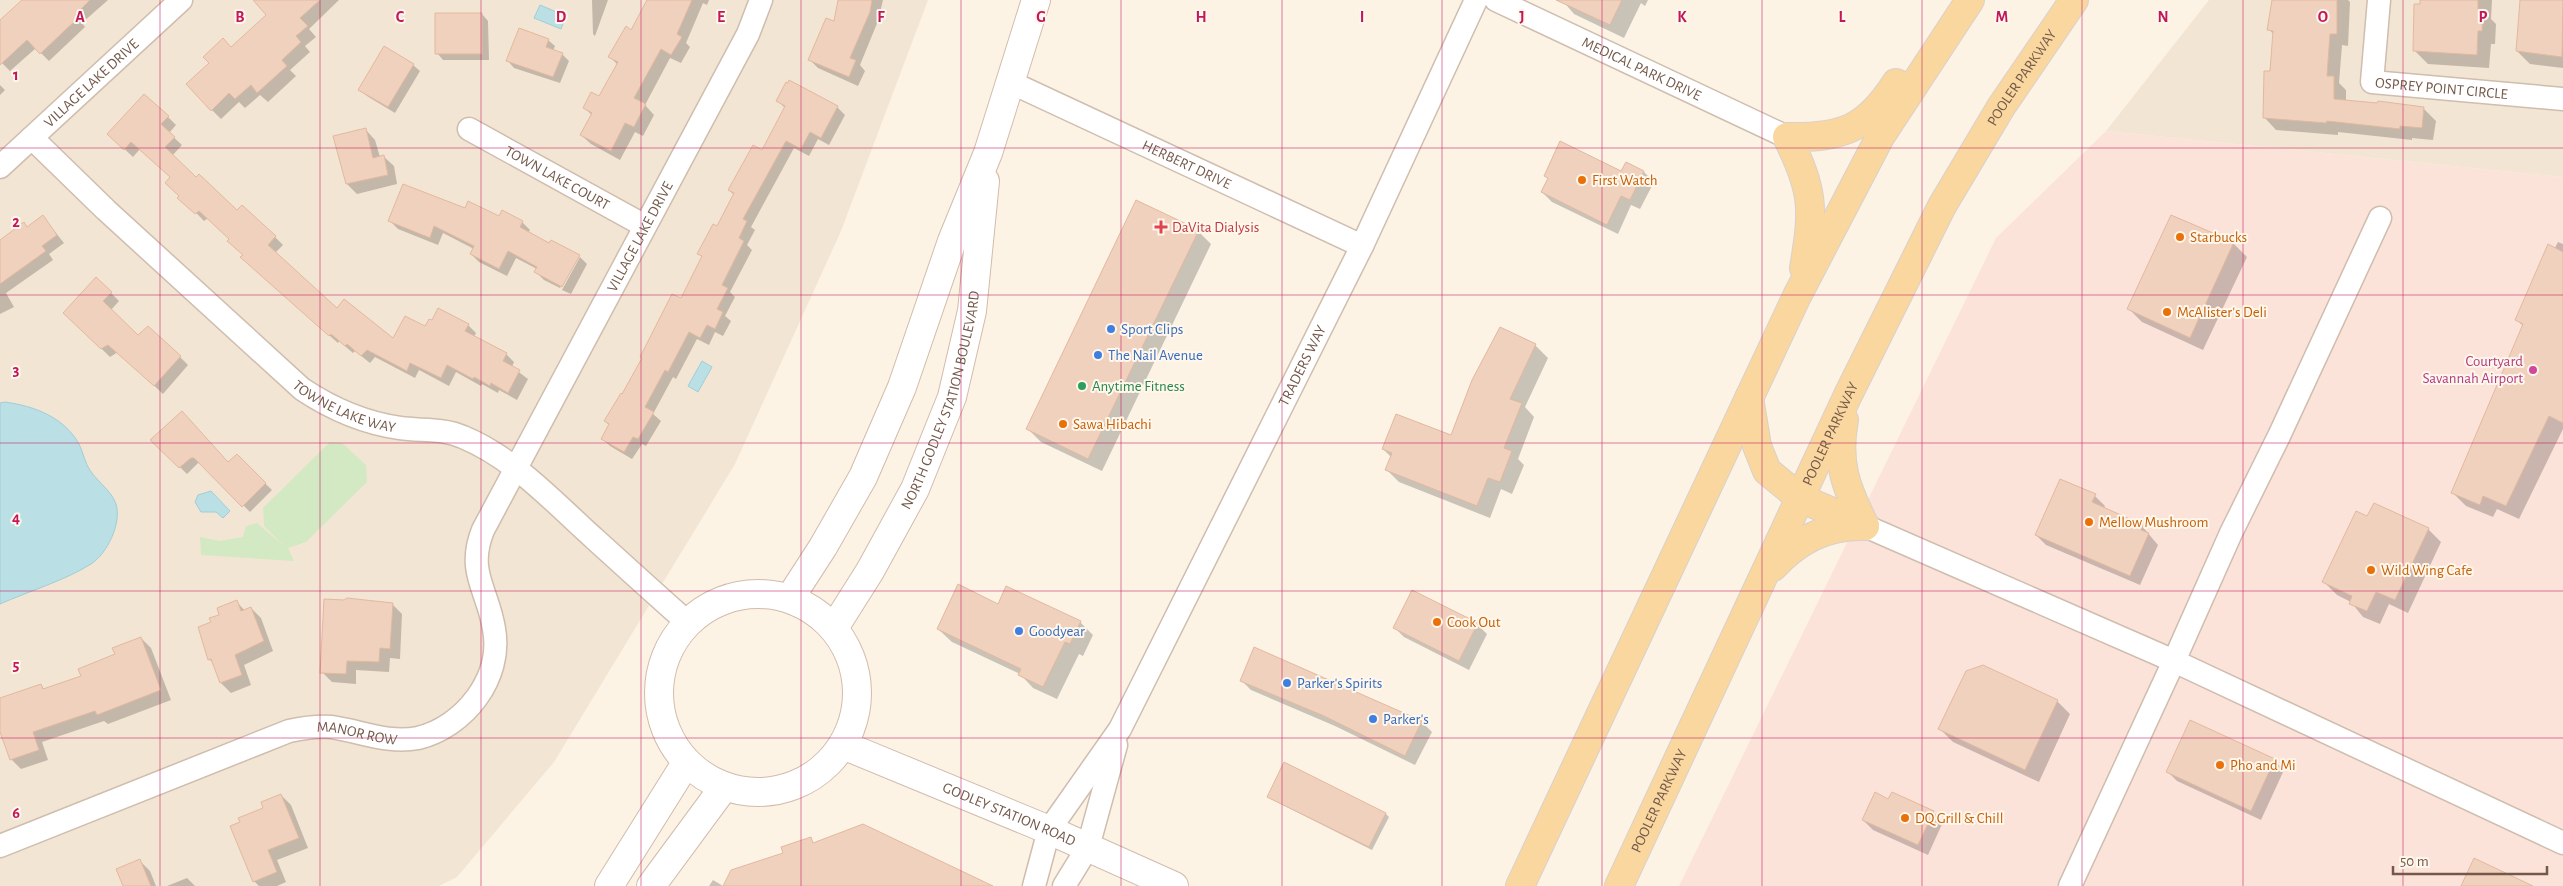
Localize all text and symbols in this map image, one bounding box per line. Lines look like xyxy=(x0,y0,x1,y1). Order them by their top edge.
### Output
text: A xyxy=(75,9,85,25)
text: B xyxy=(235,9,245,25)
text: C xyxy=(396,9,405,25)
text: D xyxy=(556,9,567,25)
text: E xyxy=(717,9,725,25)
text: F xyxy=(877,9,885,25)
text: G xyxy=(1036,9,1046,25)
text: H xyxy=(1195,9,1207,25)
text: I xyxy=(1360,9,1364,25)
text: J xyxy=(1519,9,1525,25)
text: K xyxy=(1677,9,1687,25)
text: L xyxy=(1839,9,1846,25)
text: M xyxy=(1996,9,2008,25)
text: N xyxy=(2157,9,2169,25)
text: O xyxy=(2318,9,2328,25)
text: P xyxy=(2479,9,2488,25)
street label: POOLER PARKWAY xyxy=(1985,27,2060,129)
street label: MEDICAL PARK DRIVE xyxy=(1579,35,1703,104)
street label: VILLAGE LAKE DRIVE xyxy=(41,36,142,130)
text: 1 xyxy=(13,67,19,83)
street label: OSPREY POINT CIRCLE xyxy=(2374,75,2508,102)
street label: HERBERT DRIVE xyxy=(1140,138,1233,192)
street label: TOWN LAKE COURT xyxy=(502,143,613,213)
place label: First Watch xyxy=(1592,173,1657,188)
marker: First Watch xyxy=(1576,174,1588,186)
street label: VILLAGE LAKE DRIVE xyxy=(605,179,676,294)
text: 2 xyxy=(12,214,20,230)
marker: DaVita Dialysis xyxy=(1154,220,1168,234)
place label: DaVita Dialysis xyxy=(1172,220,1259,235)
place label: Starbucks xyxy=(2190,230,2247,245)
marker: Starbucks xyxy=(2174,231,2186,243)
street label: NORTH GODLEY STATION BOULEVARD xyxy=(898,290,982,512)
place label: McAlister's Deli xyxy=(2177,305,2267,320)
marker: McAlister's Deli xyxy=(2161,306,2173,318)
place label: Sport Clips xyxy=(1121,322,1183,337)
marker: Sport Clips xyxy=(1105,323,1117,335)
street label: TRADERS WAY xyxy=(1276,323,1329,408)
place label: The Nail Avenue xyxy=(1108,348,1203,363)
marker: The Nail Avenue xyxy=(1092,349,1104,361)
place label: Courtyard Savannah Airport xyxy=(2422,354,2523,386)
text: 3 xyxy=(13,362,20,378)
marker: Courtyard Savannah Airport xyxy=(2527,364,2539,376)
street label: TOWNE LAKE WAY xyxy=(290,378,397,435)
place label: Anytime Fitness xyxy=(1092,379,1185,394)
marker: Anytime Fitness xyxy=(1076,380,1088,392)
street label: POOLER PARKWAY xyxy=(1800,380,1861,488)
place label: Sawa Hibachi xyxy=(1073,417,1152,432)
marker: Sawa Hibachi xyxy=(1057,418,1069,430)
text: 4 xyxy=(12,510,20,526)
place label: Mellow Mushroom xyxy=(2099,515,2208,530)
marker: Mellow Mushroom xyxy=(2083,516,2095,528)
place label: Wild Wing Cafe xyxy=(2381,563,2472,578)
marker: Wild Wing Cafe xyxy=(2365,564,2377,576)
place label: Cook Out xyxy=(1447,615,1501,630)
marker: Cook Out xyxy=(1431,616,1443,628)
place label: Goodyear xyxy=(1029,624,1085,639)
marker: Goodyear xyxy=(1013,625,1025,637)
text: 5 xyxy=(13,657,20,673)
place label: Parker's Spirits xyxy=(1297,676,1382,691)
marker: Parker's Spirits xyxy=(1281,677,1293,689)
place label: Parker's xyxy=(1383,712,1429,727)
marker: Parker's xyxy=(1367,713,1379,725)
street label: MANOR ROW xyxy=(317,720,399,748)
street label: POOLER PARKWAY xyxy=(1629,747,1690,855)
place label: Pho and Mi xyxy=(2230,758,2296,773)
marker: Pho and Mi xyxy=(2214,759,2226,771)
street label: GODLEY STATION ROAD xyxy=(940,780,1078,849)
text: 6 xyxy=(12,805,20,821)
place label: DQ Grill & Chill xyxy=(1915,811,2003,826)
marker: DQ Grill & Chill xyxy=(1899,812,1911,824)
scale bar xyxy=(2393,844,2547,876)
text: 50 m xyxy=(2400,854,2429,869)

